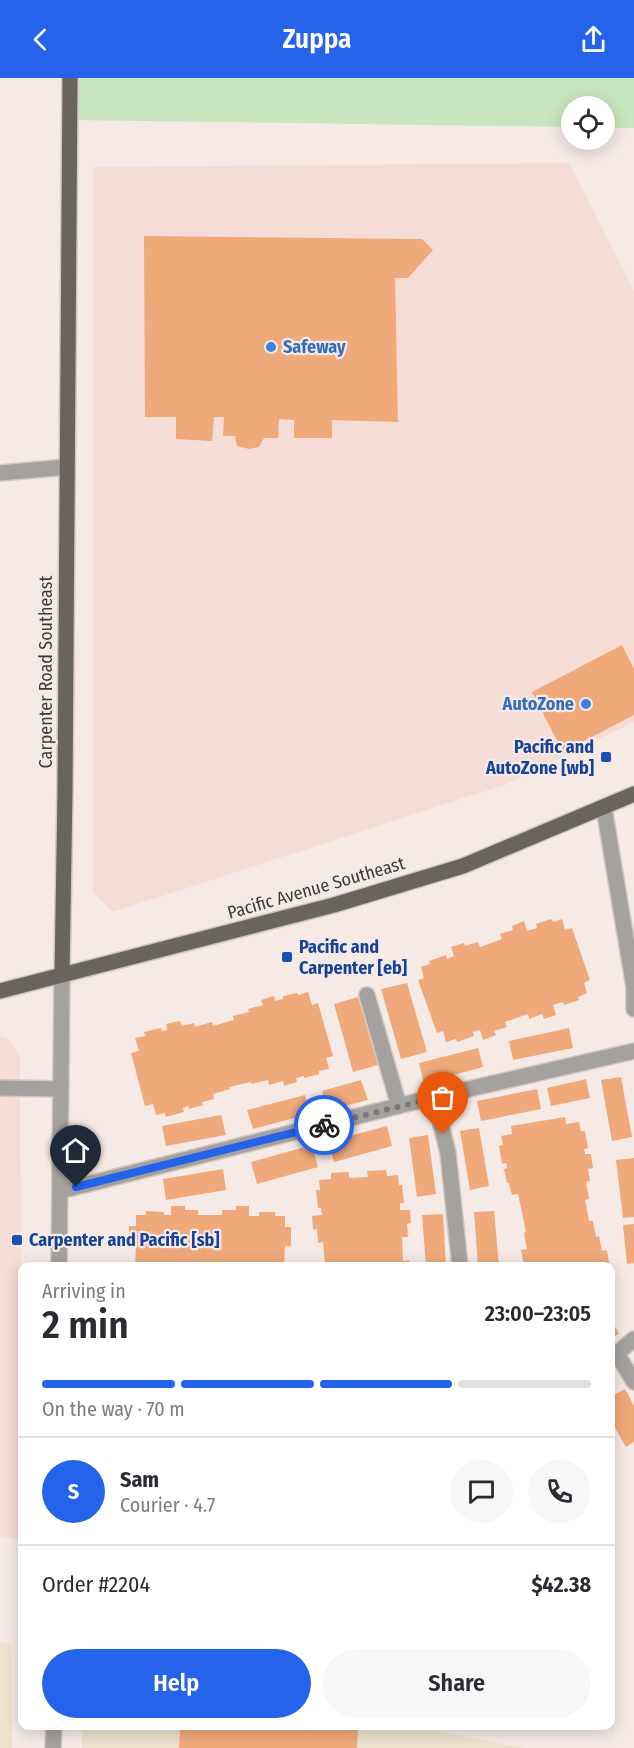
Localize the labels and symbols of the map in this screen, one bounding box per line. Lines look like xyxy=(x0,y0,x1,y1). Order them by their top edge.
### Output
place label: Safeway xyxy=(283,336,346,358)
marker: Safeway xyxy=(264,340,278,354)
street label: Carpenter Road Southeast xyxy=(35,576,57,768)
place label: AutoZone xyxy=(502,693,574,715)
marker: AutoZone xyxy=(579,697,593,711)
place label: Pacific and AutoZone [wb] xyxy=(485,736,594,779)
marker: Pacific and AutoZone [wb] xyxy=(599,750,613,764)
street label: Pacific Avenue Southeast xyxy=(225,852,407,924)
place label: Pacific and Carpenter [eb] xyxy=(299,936,407,979)
marker: Pacific and Carpenter [eb] xyxy=(280,950,294,964)
pin xyxy=(417,1072,468,1134)
courier xyxy=(294,1095,354,1155)
pin xyxy=(50,1125,101,1187)
place label: Carpenter and Pacific [sb] xyxy=(29,1229,220,1251)
marker: Carpenter and Pacific [sb] xyxy=(10,1233,24,1247)

